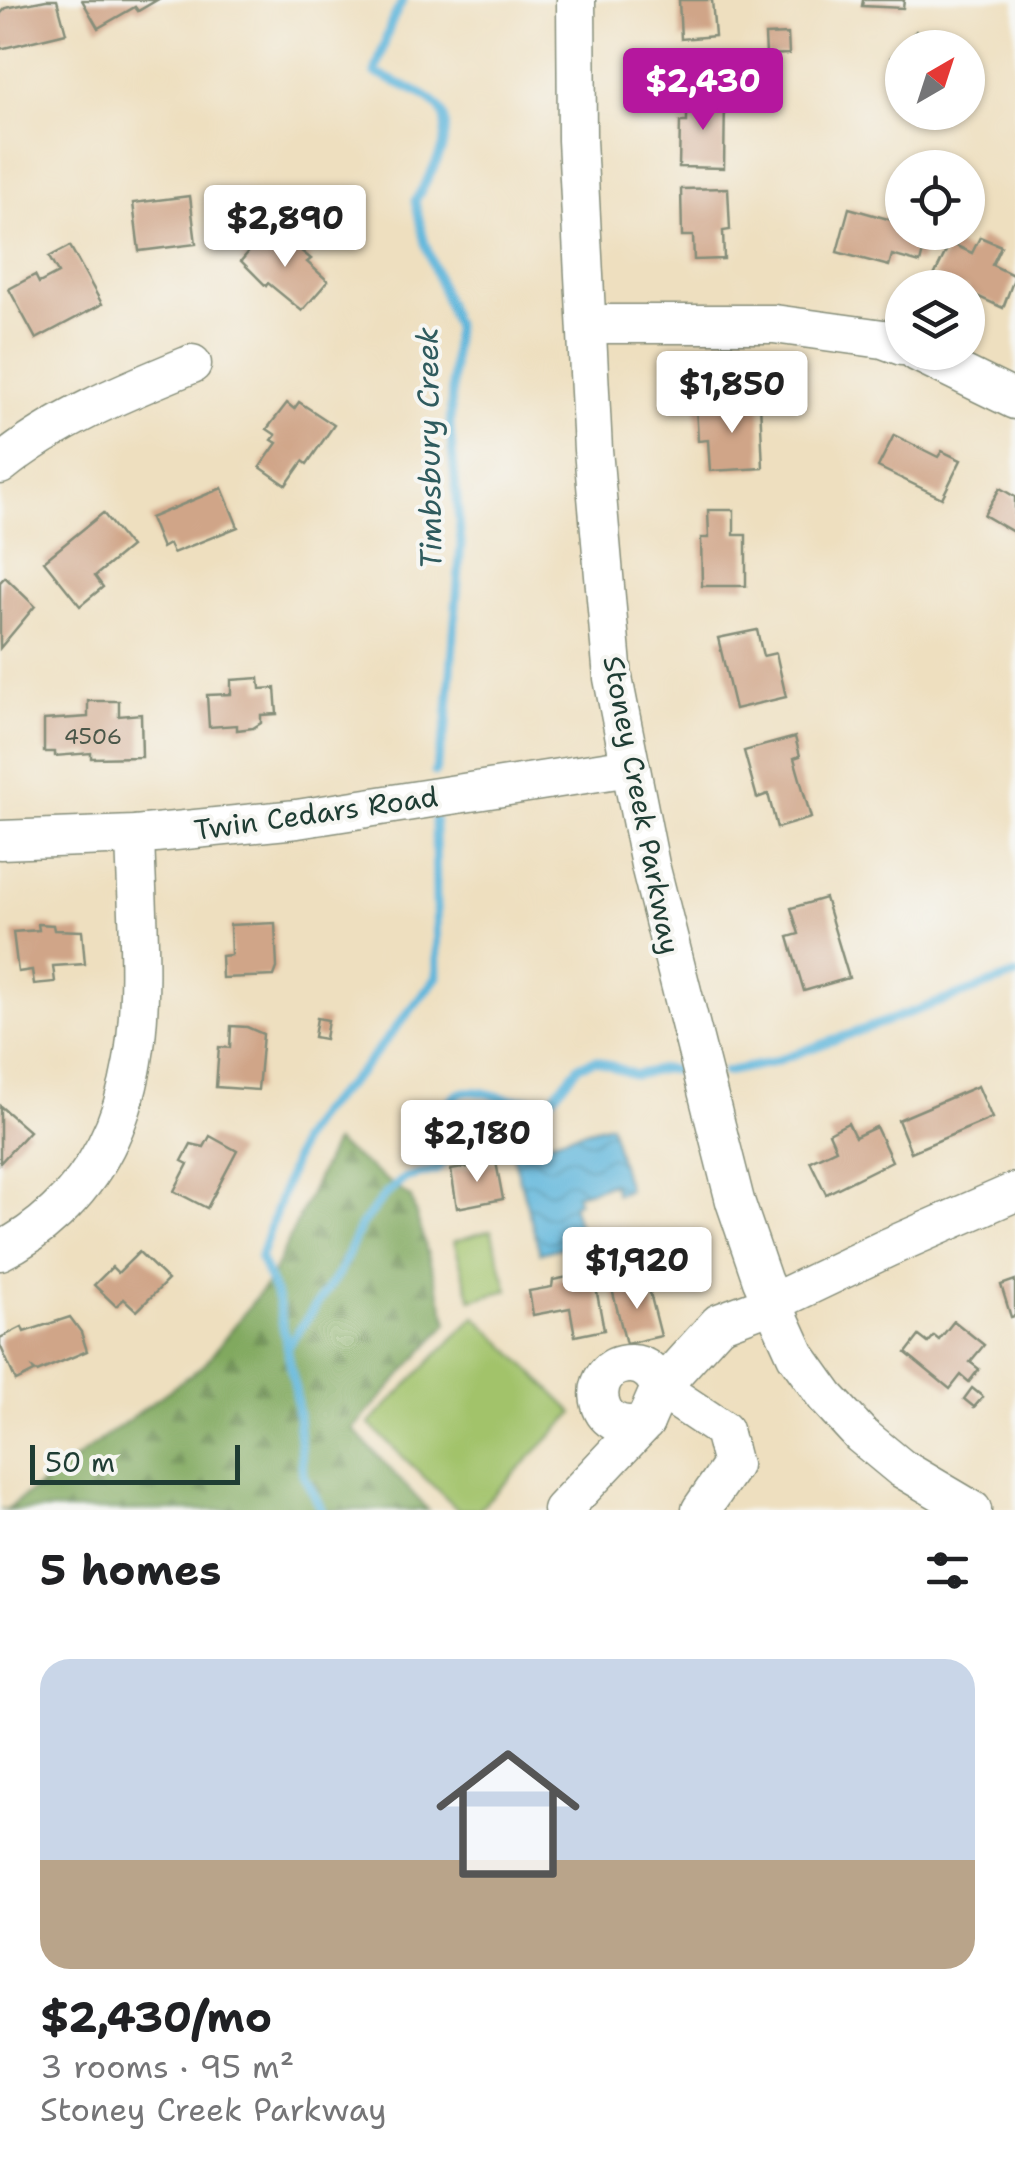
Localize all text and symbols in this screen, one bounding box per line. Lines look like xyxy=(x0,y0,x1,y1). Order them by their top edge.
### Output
north arrow xyxy=(885,30,985,130)
map controls xyxy=(885,30,985,370)
pin: $2,430 xyxy=(622,48,784,133)
text: $2,430 xyxy=(645,59,761,102)
button: locate xyxy=(885,150,985,250)
pin: $2,890 xyxy=(204,185,366,270)
text: $2,890 xyxy=(226,196,344,239)
button: layers xyxy=(885,270,985,370)
water label: Timbsbury Creek xyxy=(406,327,452,569)
pin: $1,850 xyxy=(651,351,813,436)
text: $1,850 xyxy=(679,362,785,405)
street label: Stoney Creek Parkway xyxy=(594,653,690,957)
house number: 4506 xyxy=(64,722,122,751)
street label: Twin Cedars Road xyxy=(192,777,440,849)
pin: $2,180 xyxy=(396,1100,558,1185)
text: $2,180 xyxy=(423,1111,531,1154)
pin: $1,920 xyxy=(556,1227,718,1312)
text: $1,920 xyxy=(585,1238,689,1281)
scale bar xyxy=(30,1440,240,1484)
text: 50 m xyxy=(45,1443,115,1481)
text: 5 homes xyxy=(40,1542,221,1598)
icon: filters xyxy=(920,1543,975,1598)
icon: home xyxy=(418,1724,598,1904)
text: $2,430/mo xyxy=(40,1989,272,2045)
text: 3 rooms · 95 m² xyxy=(40,2045,294,2088)
text: Stoney Creek Parkway xyxy=(40,2088,387,2131)

